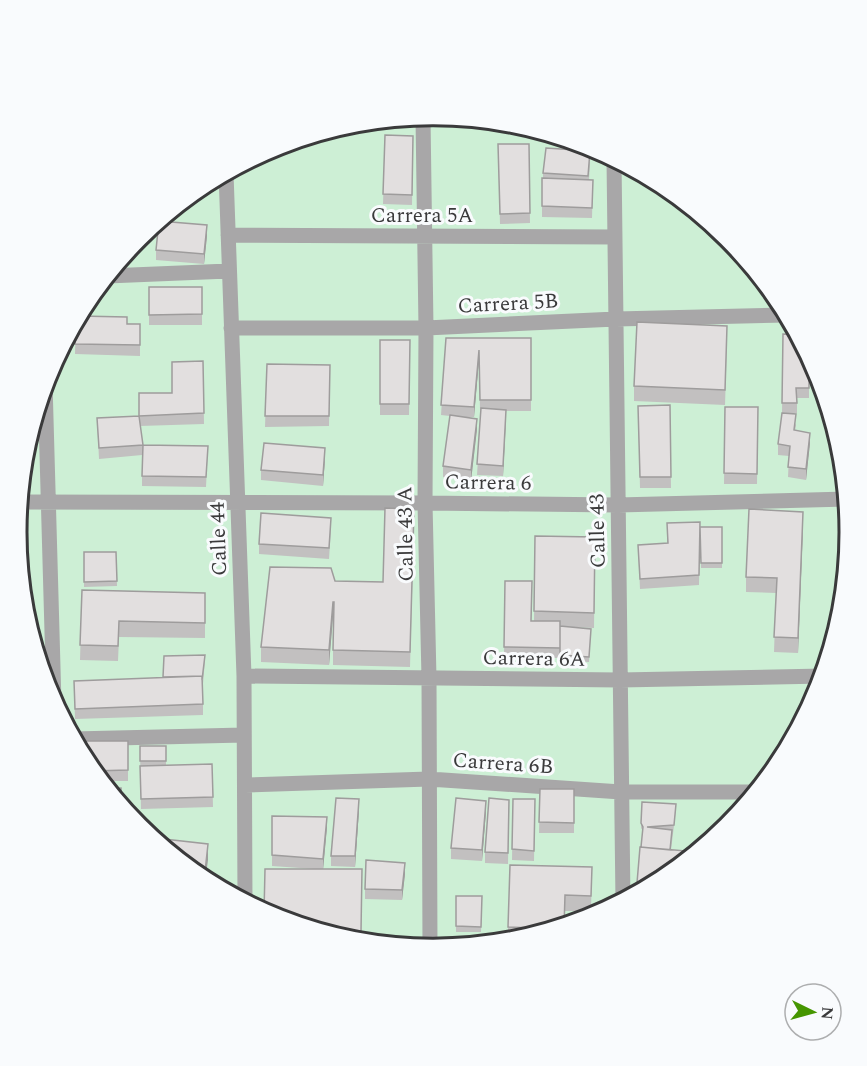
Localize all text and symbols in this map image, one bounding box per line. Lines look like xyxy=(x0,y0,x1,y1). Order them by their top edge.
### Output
street label: Carrera 5A xyxy=(371,200,474,232)
street label: Carrera 5B xyxy=(457,285,559,323)
street label: Carrera 6 xyxy=(444,466,532,500)
street label: Calle 43 A xyxy=(389,486,423,582)
street label: Calle 43 xyxy=(581,493,615,568)
street label: Calle 44 xyxy=(202,501,236,577)
street label: Carrera 6A xyxy=(482,642,586,676)
street label: Carrera 6B xyxy=(452,745,554,783)
north arrow xyxy=(783,982,843,1042)
text: N xyxy=(814,1006,839,1021)

